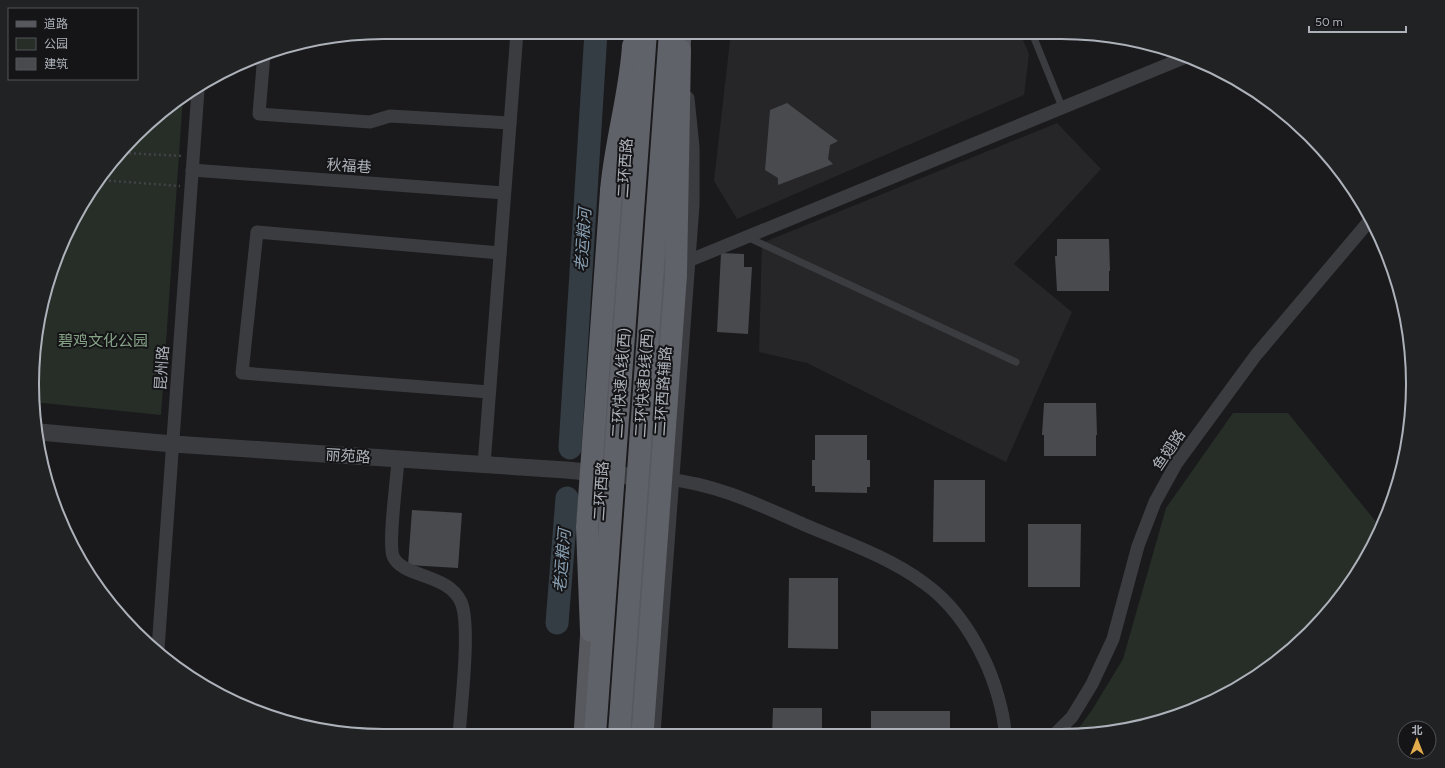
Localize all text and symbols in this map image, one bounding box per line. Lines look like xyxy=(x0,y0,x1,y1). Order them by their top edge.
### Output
legend xyxy=(8,8,138,80)
scale bar xyxy=(1309,8,1406,34)
text: 50 m xyxy=(1315,15,1343,29)
text: 道路 xyxy=(44,17,68,31)
text: 公园 xyxy=(44,37,68,51)
text: 建筑 xyxy=(44,57,68,71)
street label: 二环西路 xyxy=(614,137,636,199)
street label: 秋福巷 xyxy=(326,155,372,177)
water label: 老运粮河 xyxy=(571,204,595,273)
street label: 二环快速A线(西) xyxy=(608,327,634,439)
street label: 二环快速B线(西) xyxy=(631,328,657,438)
park label: 碧鸡文化公园 xyxy=(58,332,148,350)
street label: 昆州路 xyxy=(151,345,173,391)
street label: 二环西路辅路 xyxy=(651,345,675,437)
street label: 鱼翅路 xyxy=(1149,426,1189,474)
street label: 丽苑路 xyxy=(325,445,371,467)
street label: 二环西路 xyxy=(590,460,612,522)
water label: 老运粮河 xyxy=(550,525,575,594)
north arrow xyxy=(1397,720,1437,760)
text: 北 xyxy=(1412,724,1423,737)

